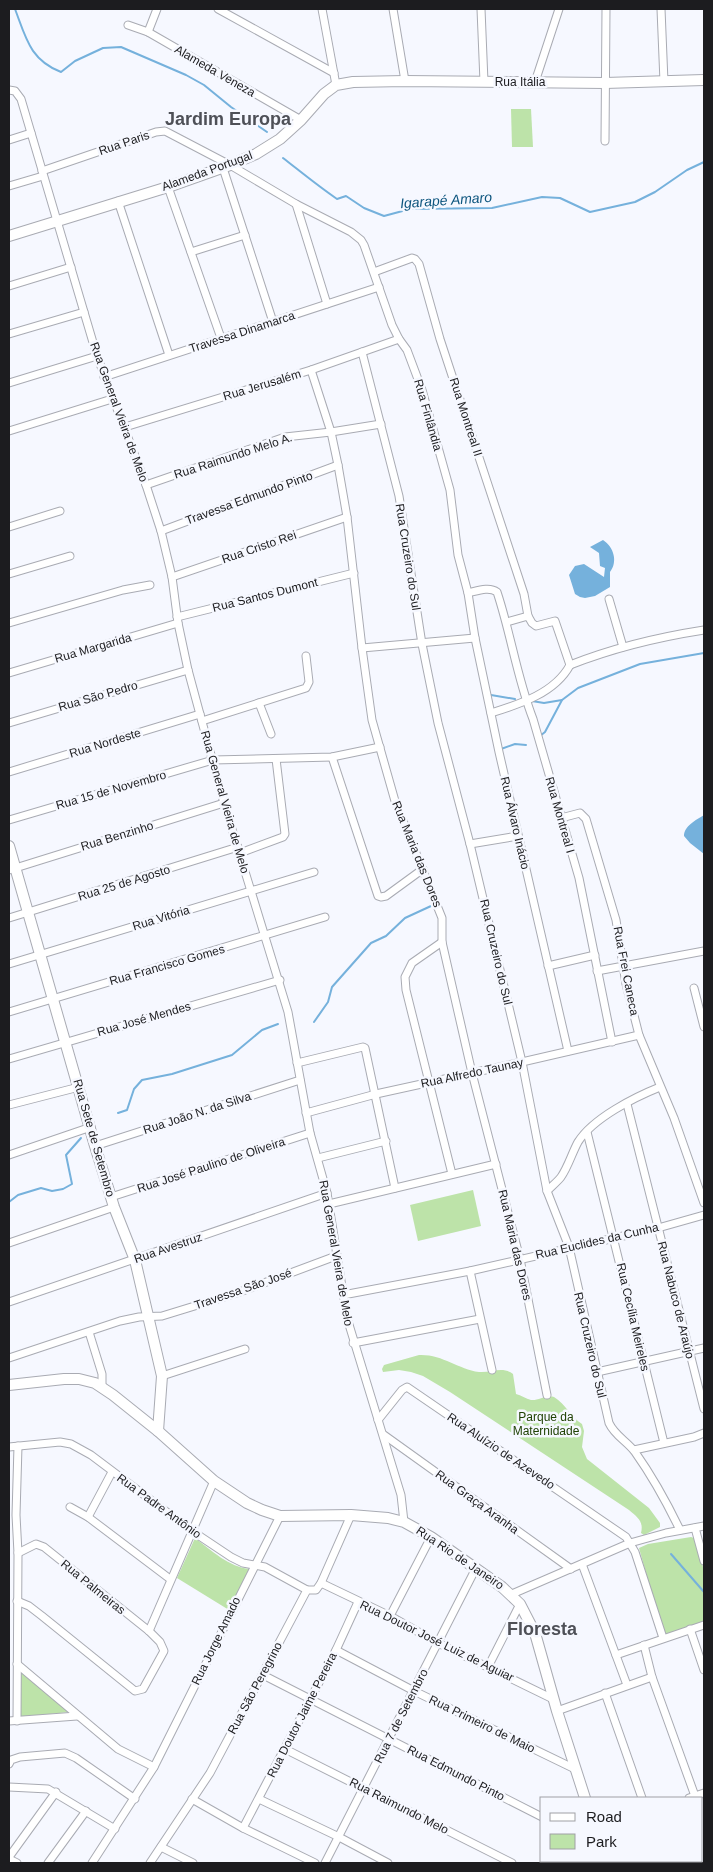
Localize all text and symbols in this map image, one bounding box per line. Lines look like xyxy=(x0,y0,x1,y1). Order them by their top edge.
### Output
street label: Alameda Veneza xyxy=(172,42,258,100)
street label: Rua Itália xyxy=(495,75,546,89)
district label: Jardim Europa xyxy=(165,109,292,129)
street label: Rua Paris xyxy=(97,128,151,158)
street label: Alameda Portugal xyxy=(160,148,254,194)
water label: Igarapé Amaro xyxy=(400,189,493,211)
street label: Travessa Dinamarca xyxy=(187,308,297,356)
street label: Rua General Vieira de Melo xyxy=(87,340,151,484)
street label: Rua Jerusalém xyxy=(221,367,303,403)
street label: Rua Montreal II xyxy=(447,376,485,458)
street label: Rua Finlândia xyxy=(411,377,445,453)
street label: Rua Raimundo Melo A. xyxy=(172,430,294,482)
street label: Travessa Edmundo Pinto xyxy=(184,468,315,528)
street label: Rua Cruzeiro do Sul xyxy=(393,503,423,611)
street label: Rua Cristo Rei xyxy=(220,528,298,566)
street label: Rua Santos Dumont xyxy=(211,575,320,615)
street label: Rua Margarida xyxy=(53,630,133,666)
street label: Rua São Pedro xyxy=(57,678,140,714)
street label: Rua Nordeste xyxy=(68,725,143,761)
street label: Rua General Vieira de Melo xyxy=(198,729,252,875)
street label: Rua 15 de Novembro xyxy=(54,767,168,812)
street label: Rua Álvaro Inácio xyxy=(498,775,534,871)
street label: Rua Montreal I xyxy=(542,775,578,855)
street label: Rua Maria das Dores xyxy=(389,799,445,909)
street label: Rua Benzinho xyxy=(79,818,155,854)
street label: Rua 25 de Agosto xyxy=(76,862,172,904)
street label: Rua Cruzeiro do Sul xyxy=(477,898,515,1006)
street label: Rua Vitória xyxy=(131,903,192,933)
street label: Rua Frei Caneca xyxy=(610,925,642,1017)
street label: Rua Francisco Gomes xyxy=(108,942,226,988)
street label: Rua José Mendes xyxy=(96,999,192,1039)
street label: Rua Alfredo Taunay xyxy=(419,1055,525,1091)
street label: Rua Sete de Setembro xyxy=(70,1077,118,1199)
street label: Rua João N. da Silva xyxy=(141,1089,253,1137)
street label: Rua José Paulino de Oliveira xyxy=(135,1134,287,1196)
street label: Rua General Vieira de Melo xyxy=(316,1179,356,1327)
street label: Rua Maria das Dores xyxy=(495,1188,535,1302)
street label: Rua Euclides da Cunha xyxy=(534,1220,660,1262)
street label: Rua Avestruz xyxy=(132,1230,204,1266)
street label: Rua Nabuco de Araújo xyxy=(655,1240,697,1361)
street label: Rua Cecília Meireles xyxy=(614,1261,652,1373)
street label: Travessa São José xyxy=(192,1266,294,1312)
street label: Rua Cruzeiro do Sul xyxy=(571,1291,609,1399)
street label: Rua Aluízio de Azevedo xyxy=(445,1410,558,1492)
park label: Parque da Maternidade xyxy=(513,1410,580,1438)
street label: Rua Graça Aranha xyxy=(433,1467,522,1537)
street label: Rua Padre Antônio xyxy=(114,1471,204,1541)
street label: Rua Rio de Janeiro xyxy=(414,1523,507,1593)
street label: Rua Palmeiras xyxy=(58,1557,128,1617)
street label: Rua Jorge Amado xyxy=(189,1594,243,1687)
street label: Rua Doutor José Luiz de Aguiar xyxy=(358,1598,516,1684)
district label: Floresta xyxy=(507,1619,578,1639)
street label: Rua São Peregrino xyxy=(225,1639,285,1736)
street label: Rua Doutor Jaime Pereira xyxy=(264,1650,340,1780)
street label: Rua 7 de Setembro xyxy=(371,1666,431,1766)
street label: Rua Primeiro de Maio xyxy=(427,1692,538,1756)
street label: Rua Edmundo Pinto xyxy=(405,1742,507,1804)
street label: Rua Raimundo Melo xyxy=(347,1775,451,1837)
legend xyxy=(540,1797,703,1862)
text: Road xyxy=(586,1808,622,1825)
text: Park xyxy=(586,1833,617,1850)

